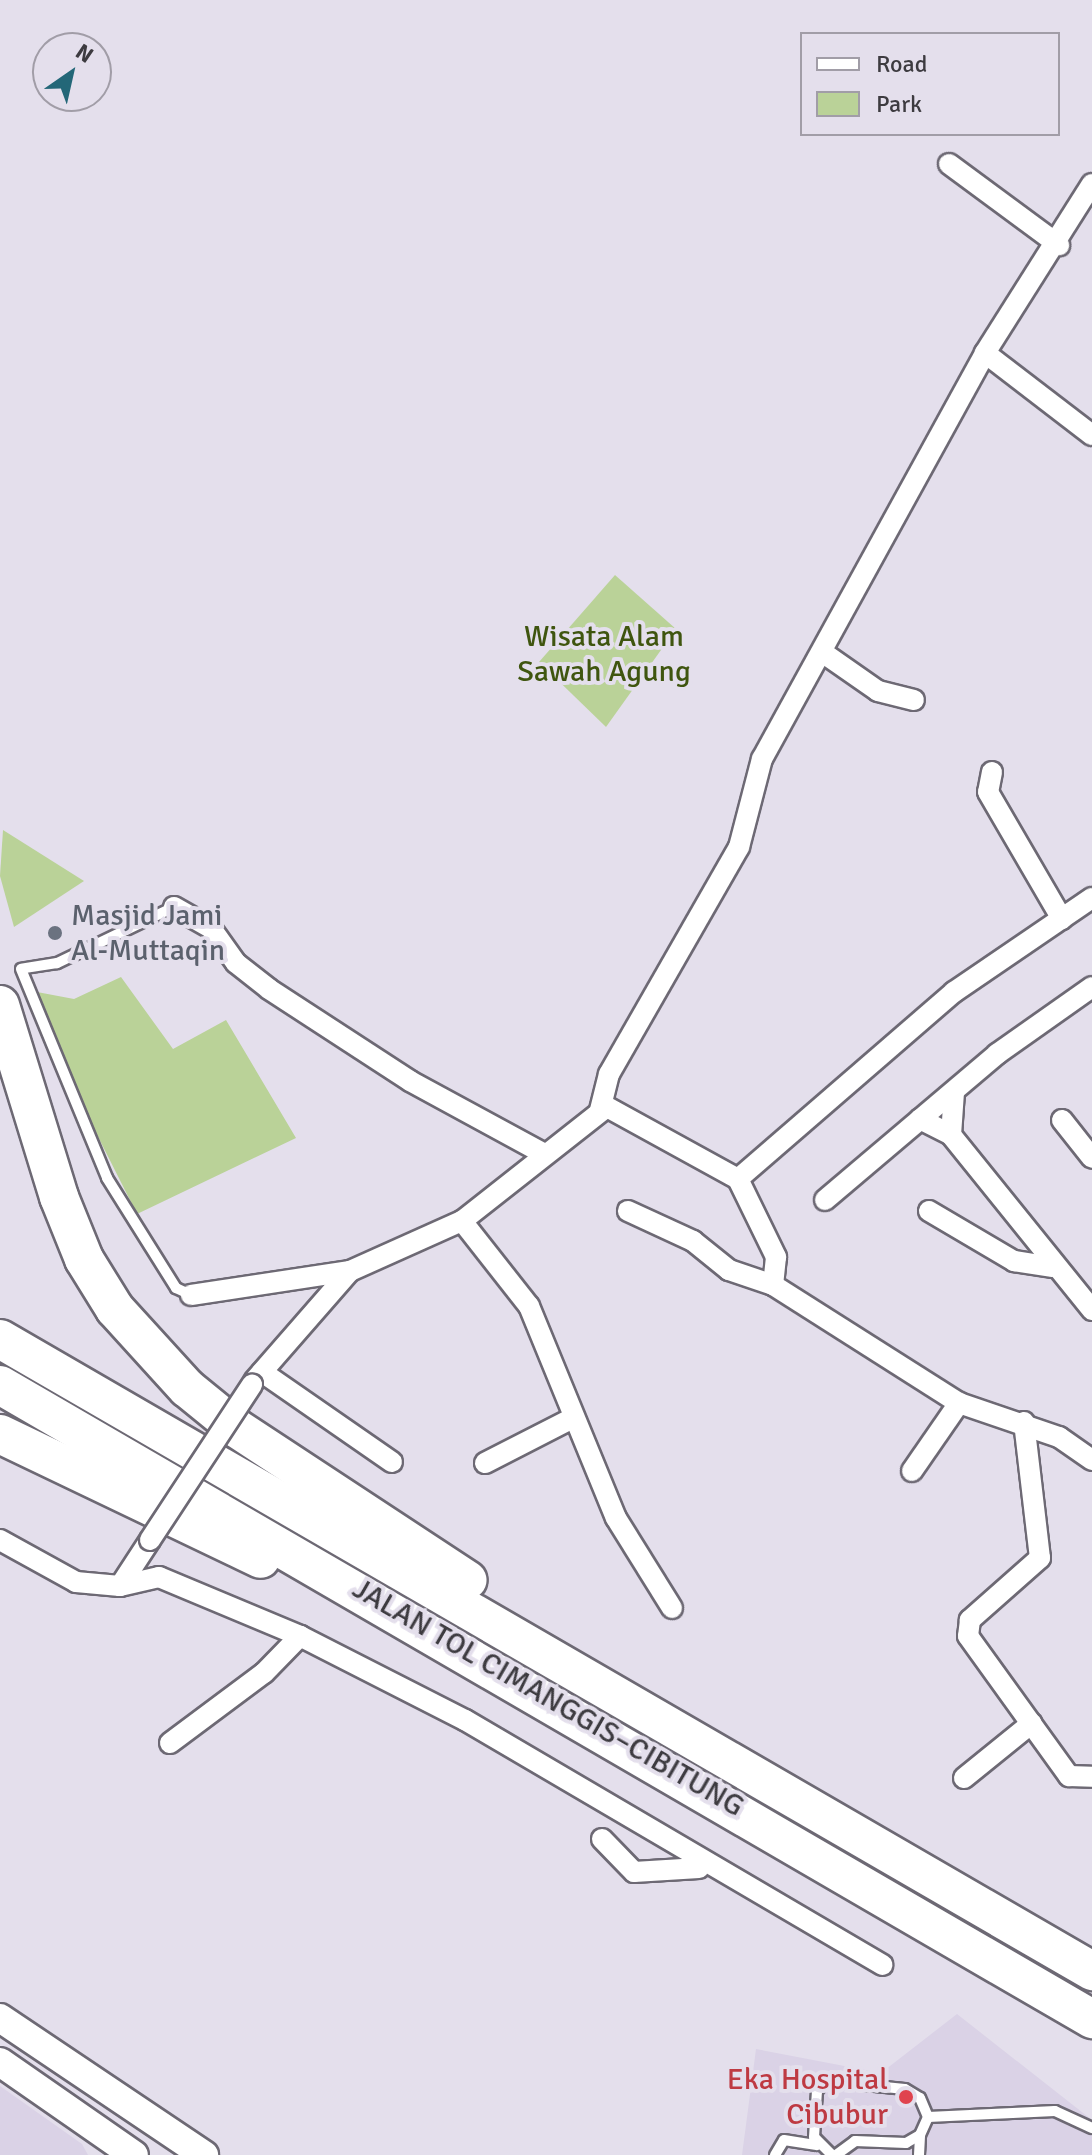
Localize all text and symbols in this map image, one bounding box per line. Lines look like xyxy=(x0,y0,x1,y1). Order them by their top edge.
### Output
north arrow xyxy=(32,32,112,112)
legend xyxy=(800,32,1060,136)
text: N xyxy=(71,38,98,69)
text: Road xyxy=(876,49,927,79)
text: Park xyxy=(876,89,922,119)
park label: Wisata Alam Sawah Agung xyxy=(517,619,691,690)
place label: Masjid Jami Al-Muttaqin xyxy=(71,898,225,968)
marker: Masjid Jami Al-Muttaqin xyxy=(46,924,64,942)
street label: JALAN TOL CIMANGGIS–CIBITUNG xyxy=(346,1571,750,1825)
place label: Eka Hospital Cibubur xyxy=(727,2062,888,2132)
marker: Eka Hospital Cibubur xyxy=(895,2086,917,2108)

